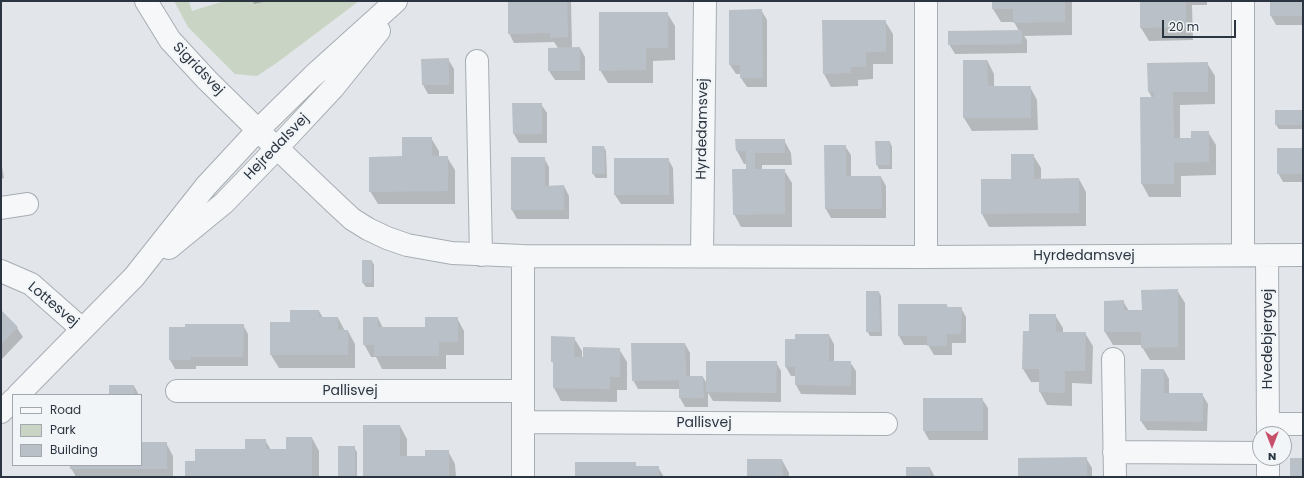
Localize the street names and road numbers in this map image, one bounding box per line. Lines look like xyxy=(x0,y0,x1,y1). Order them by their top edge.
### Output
street label: Sigridsvej xyxy=(169,39,227,99)
street label: Hyrdedamsvej xyxy=(694,78,712,180)
street label: Hejredalsvej xyxy=(241,110,313,184)
street label: Hyrdedamsvej xyxy=(1033,248,1135,264)
street label: Lottesvej xyxy=(24,279,82,331)
street label: Hvedebjergvej xyxy=(1260,289,1276,389)
street label: Pallisvej xyxy=(322,383,378,399)
street label: Pallisvej xyxy=(676,415,732,431)

